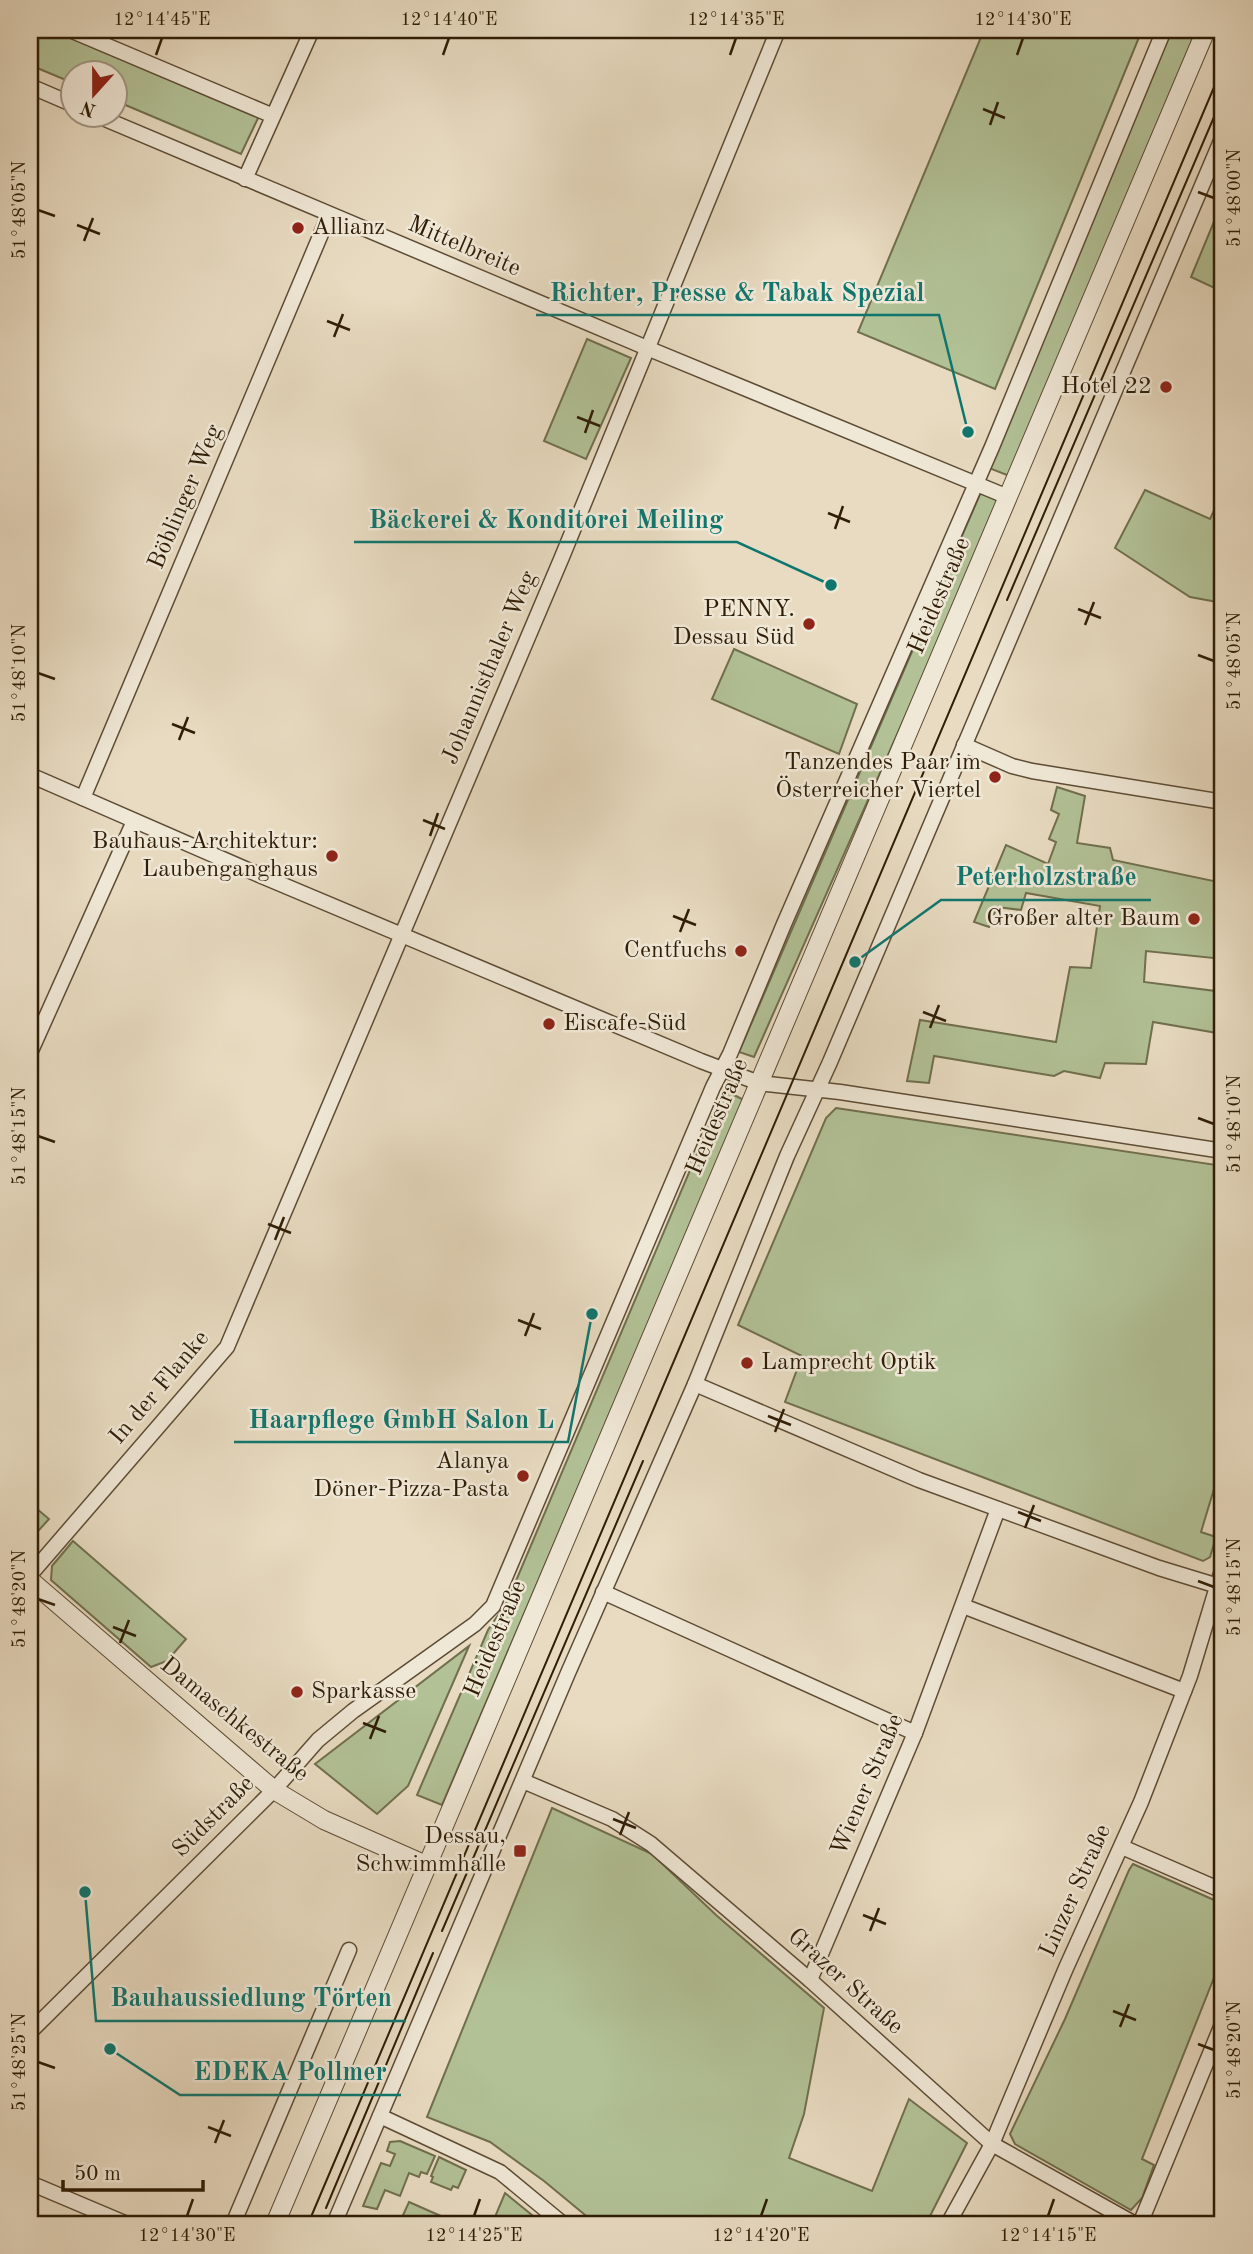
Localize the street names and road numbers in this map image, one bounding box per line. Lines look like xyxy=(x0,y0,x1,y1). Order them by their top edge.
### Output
street label: Mittelbreite xyxy=(404,213,524,281)
street label: Böblinger Weg xyxy=(145,421,227,573)
street label: Heidestraße xyxy=(905,534,975,658)
street label: Johannisthaler Weg xyxy=(438,568,542,768)
street label: Heidestraße xyxy=(683,1055,753,1179)
street label: In der Flanke xyxy=(106,1327,214,1449)
street label: Heidestraße xyxy=(461,1577,531,1701)
street label: Damaschkestraße xyxy=(155,1653,313,1787)
street label: Wiener Straße xyxy=(827,1711,909,1859)
street label: Südstraße xyxy=(169,1772,259,1862)
street label: Linzer Straße xyxy=(1036,1821,1116,1961)
street label: Grazer Straße xyxy=(783,1924,907,2040)

